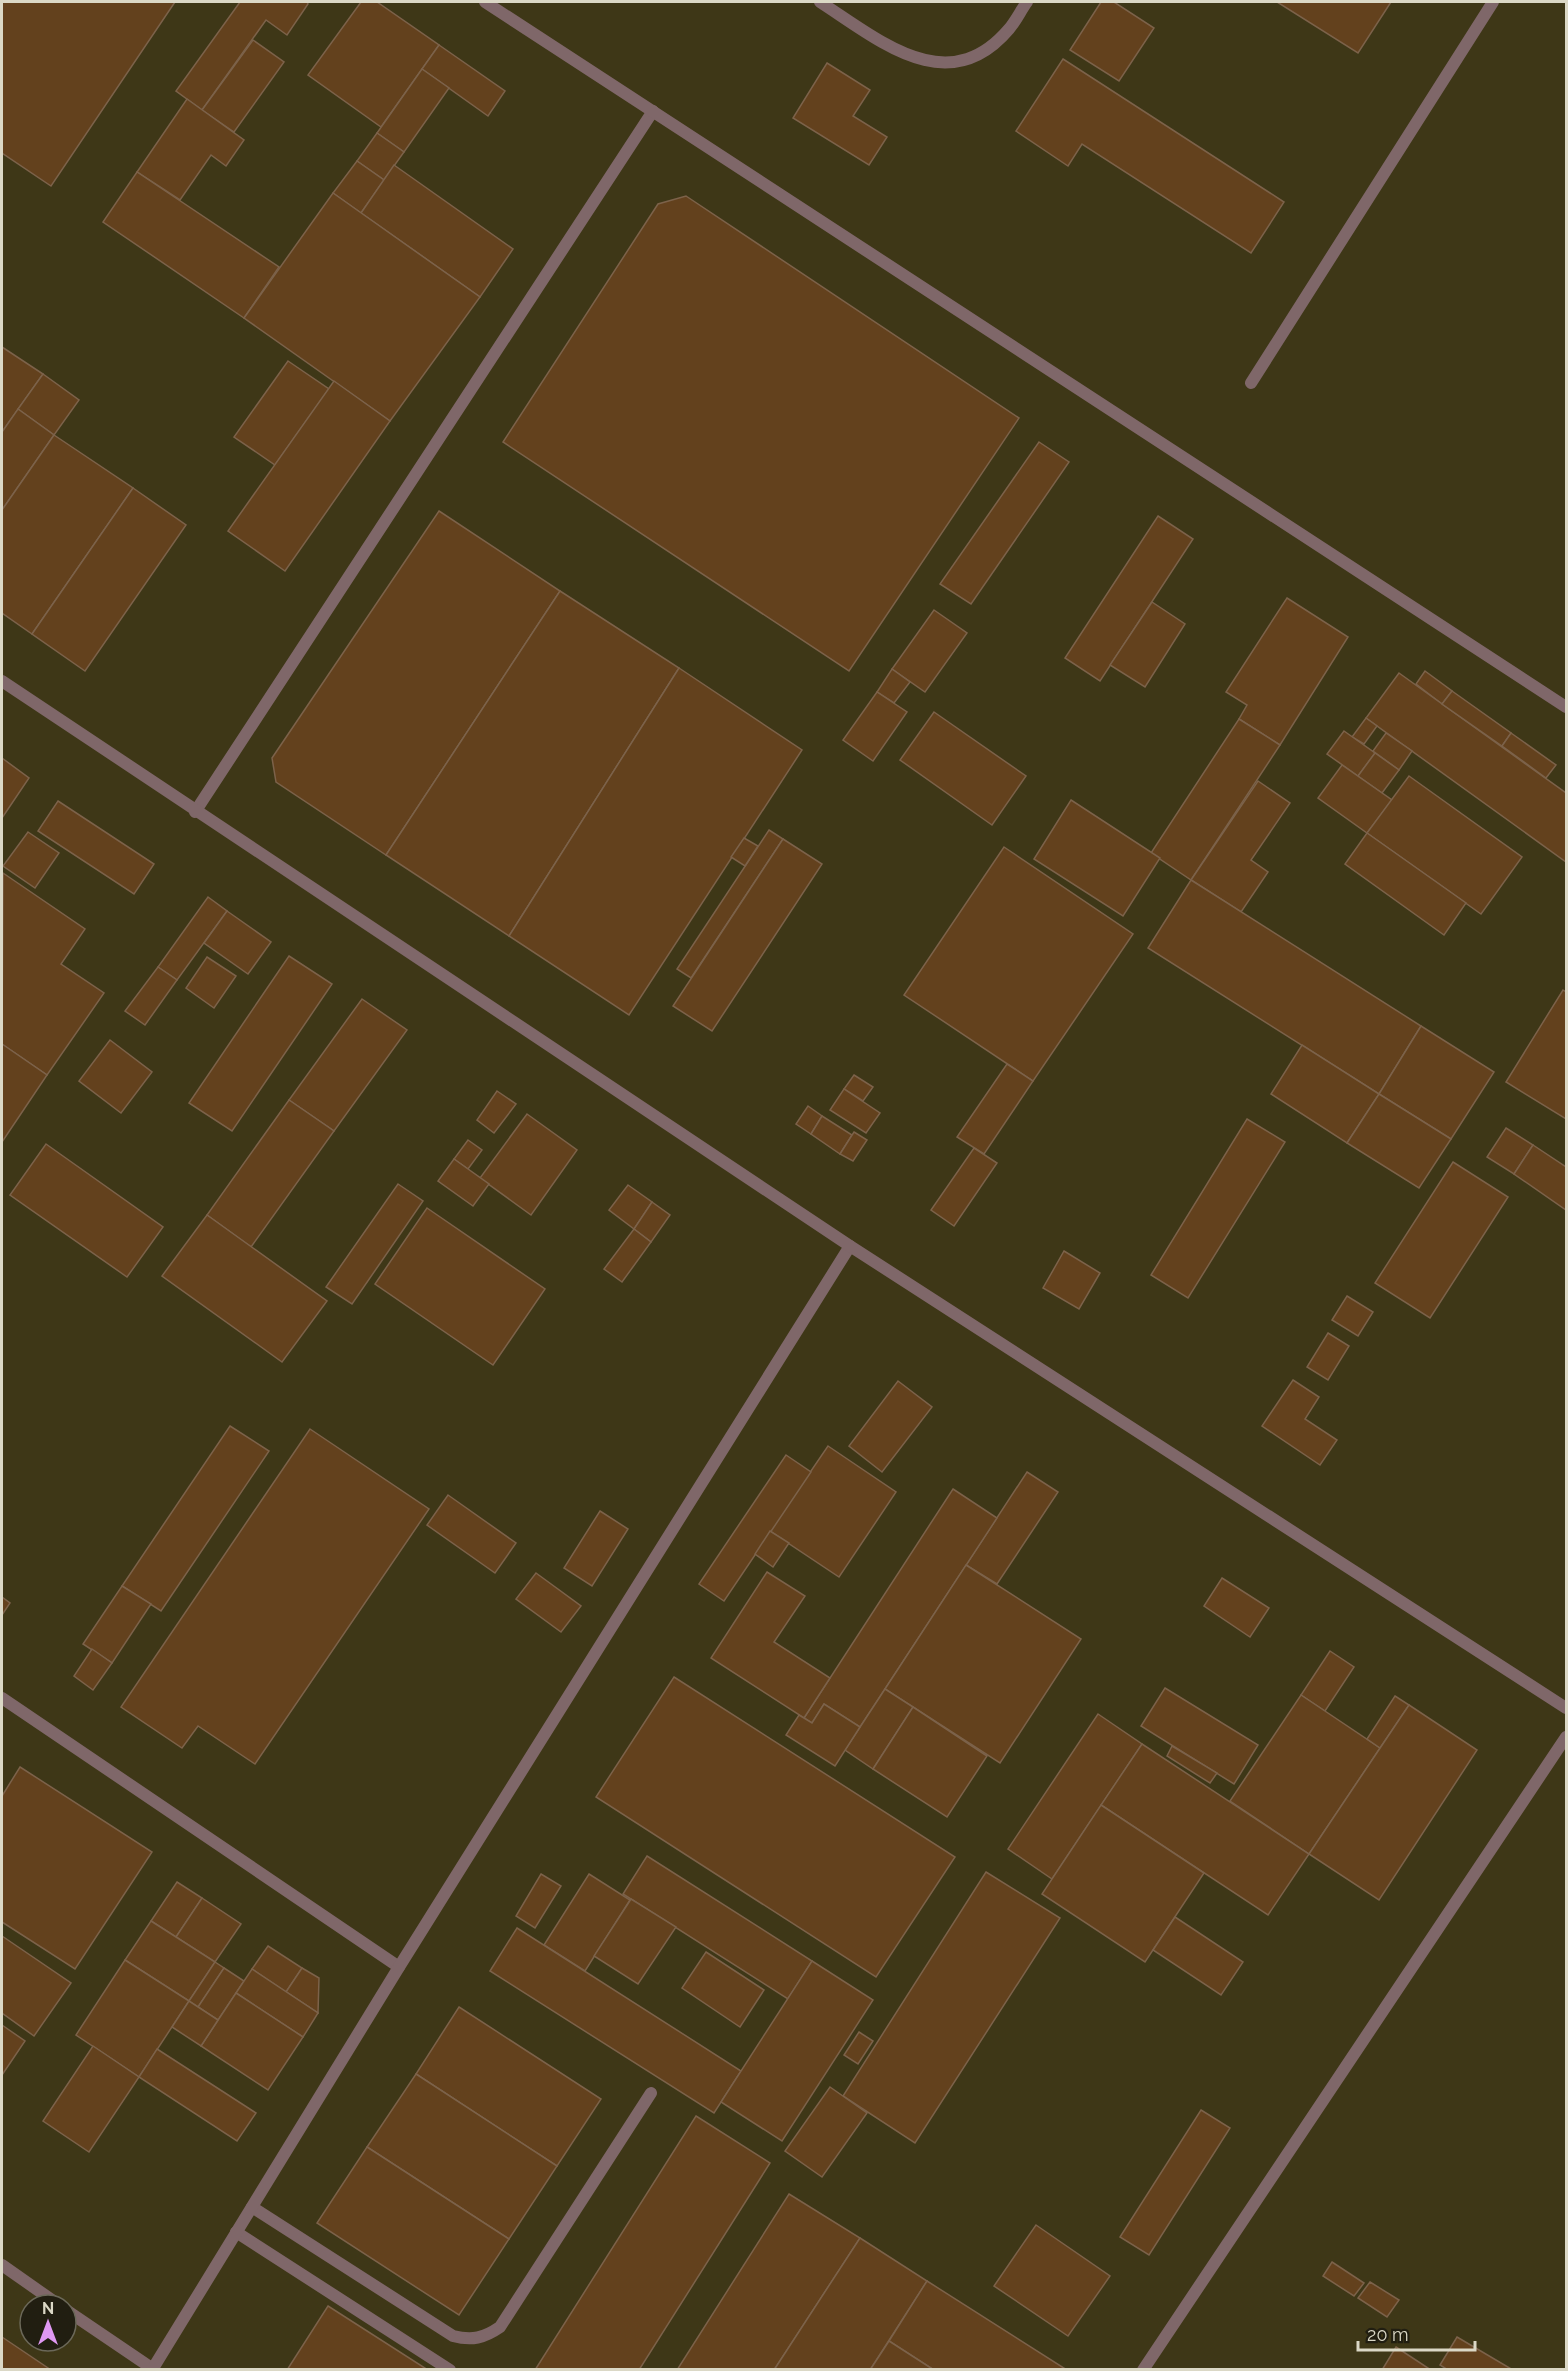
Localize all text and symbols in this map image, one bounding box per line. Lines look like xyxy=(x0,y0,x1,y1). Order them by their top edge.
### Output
north arrow xyxy=(18,2293,78,2353)
text: N xyxy=(42,2299,54,2318)
scale bar xyxy=(1358,2314,1475,2352)
text: 20 m xyxy=(1367,2324,1409,2345)

